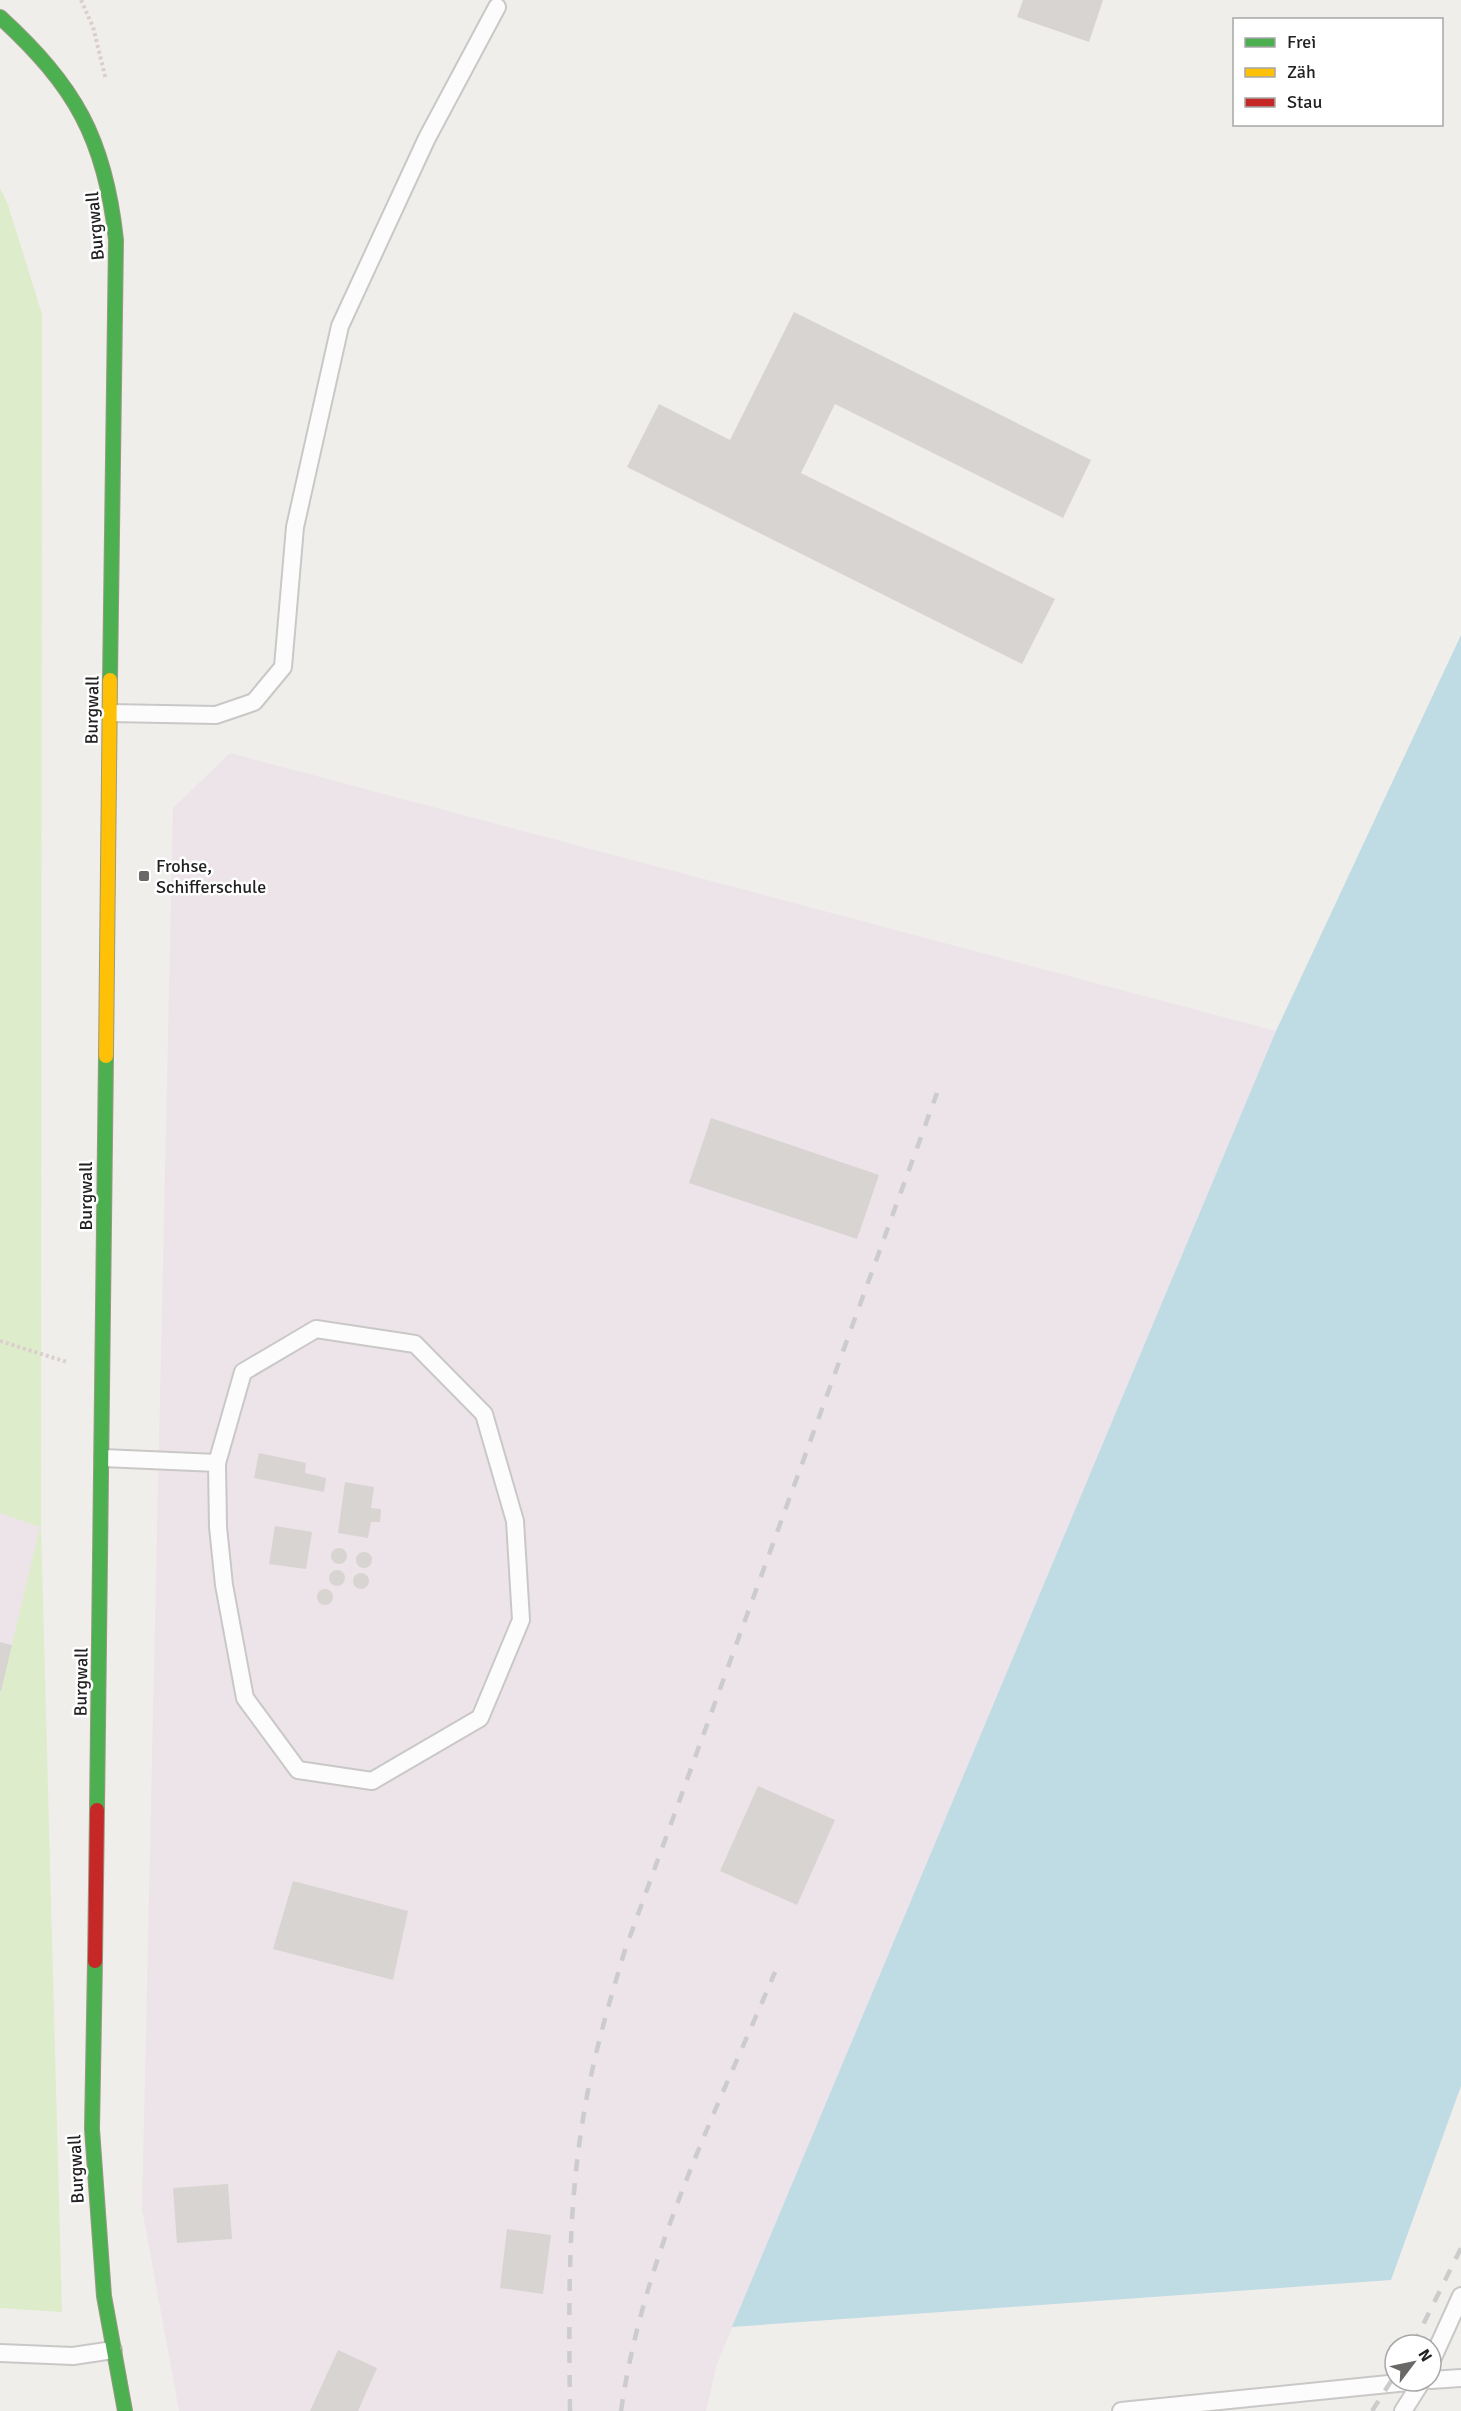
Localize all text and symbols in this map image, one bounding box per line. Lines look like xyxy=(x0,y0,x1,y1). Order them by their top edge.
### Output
legend xyxy=(1233,18,1443,126)
text: Frei xyxy=(1287,31,1316,53)
text: Zäh xyxy=(1287,61,1316,83)
text: Stau xyxy=(1287,91,1322,113)
street label: Burgwall xyxy=(81,191,109,261)
street label: Burgwall xyxy=(80,675,104,745)
place label: Frohse, Schifferschule xyxy=(156,855,266,898)
marker: Frohse, Schifferschule xyxy=(137,869,151,883)
street label: Burgwall xyxy=(75,1161,97,1231)
street label: Burgwall xyxy=(69,1647,93,1717)
street label: Burgwall xyxy=(63,2134,89,2204)
north arrow xyxy=(1383,2333,1443,2393)
text: N xyxy=(1413,2346,1436,2366)

